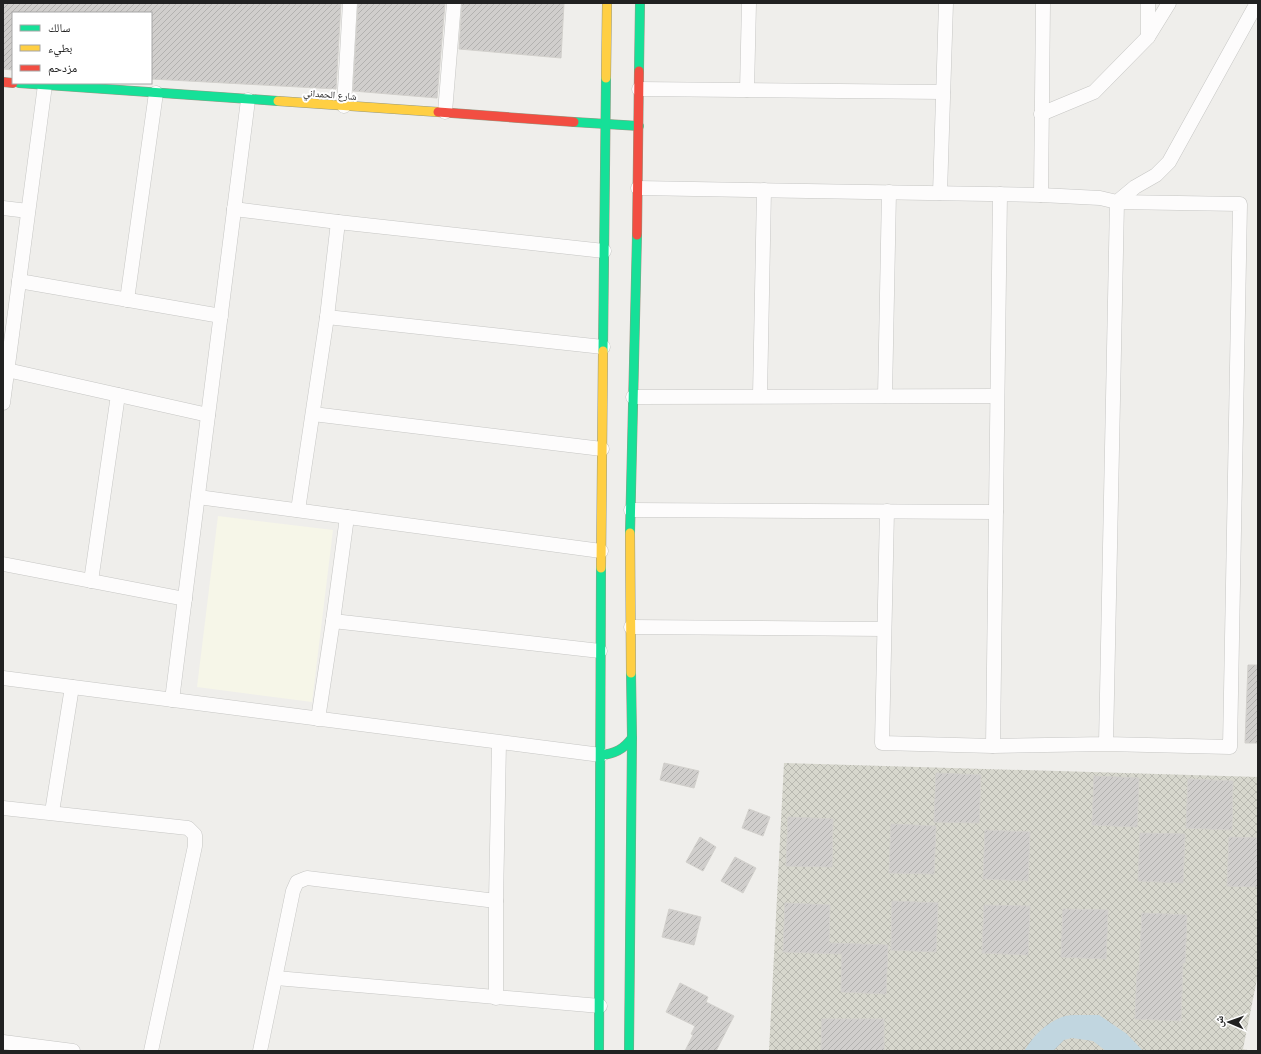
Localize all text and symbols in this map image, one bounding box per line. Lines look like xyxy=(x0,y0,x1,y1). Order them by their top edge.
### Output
legend xyxy=(12,12,152,84)
text: سالك xyxy=(48,21,70,35)
text: بطيء xyxy=(48,41,72,58)
text: مزدحم xyxy=(48,61,77,76)
street label: شارع الحمداني xyxy=(303,87,357,104)
north arrow xyxy=(1209,1002,1249,1042)
text: ش xyxy=(1213,1015,1227,1028)

